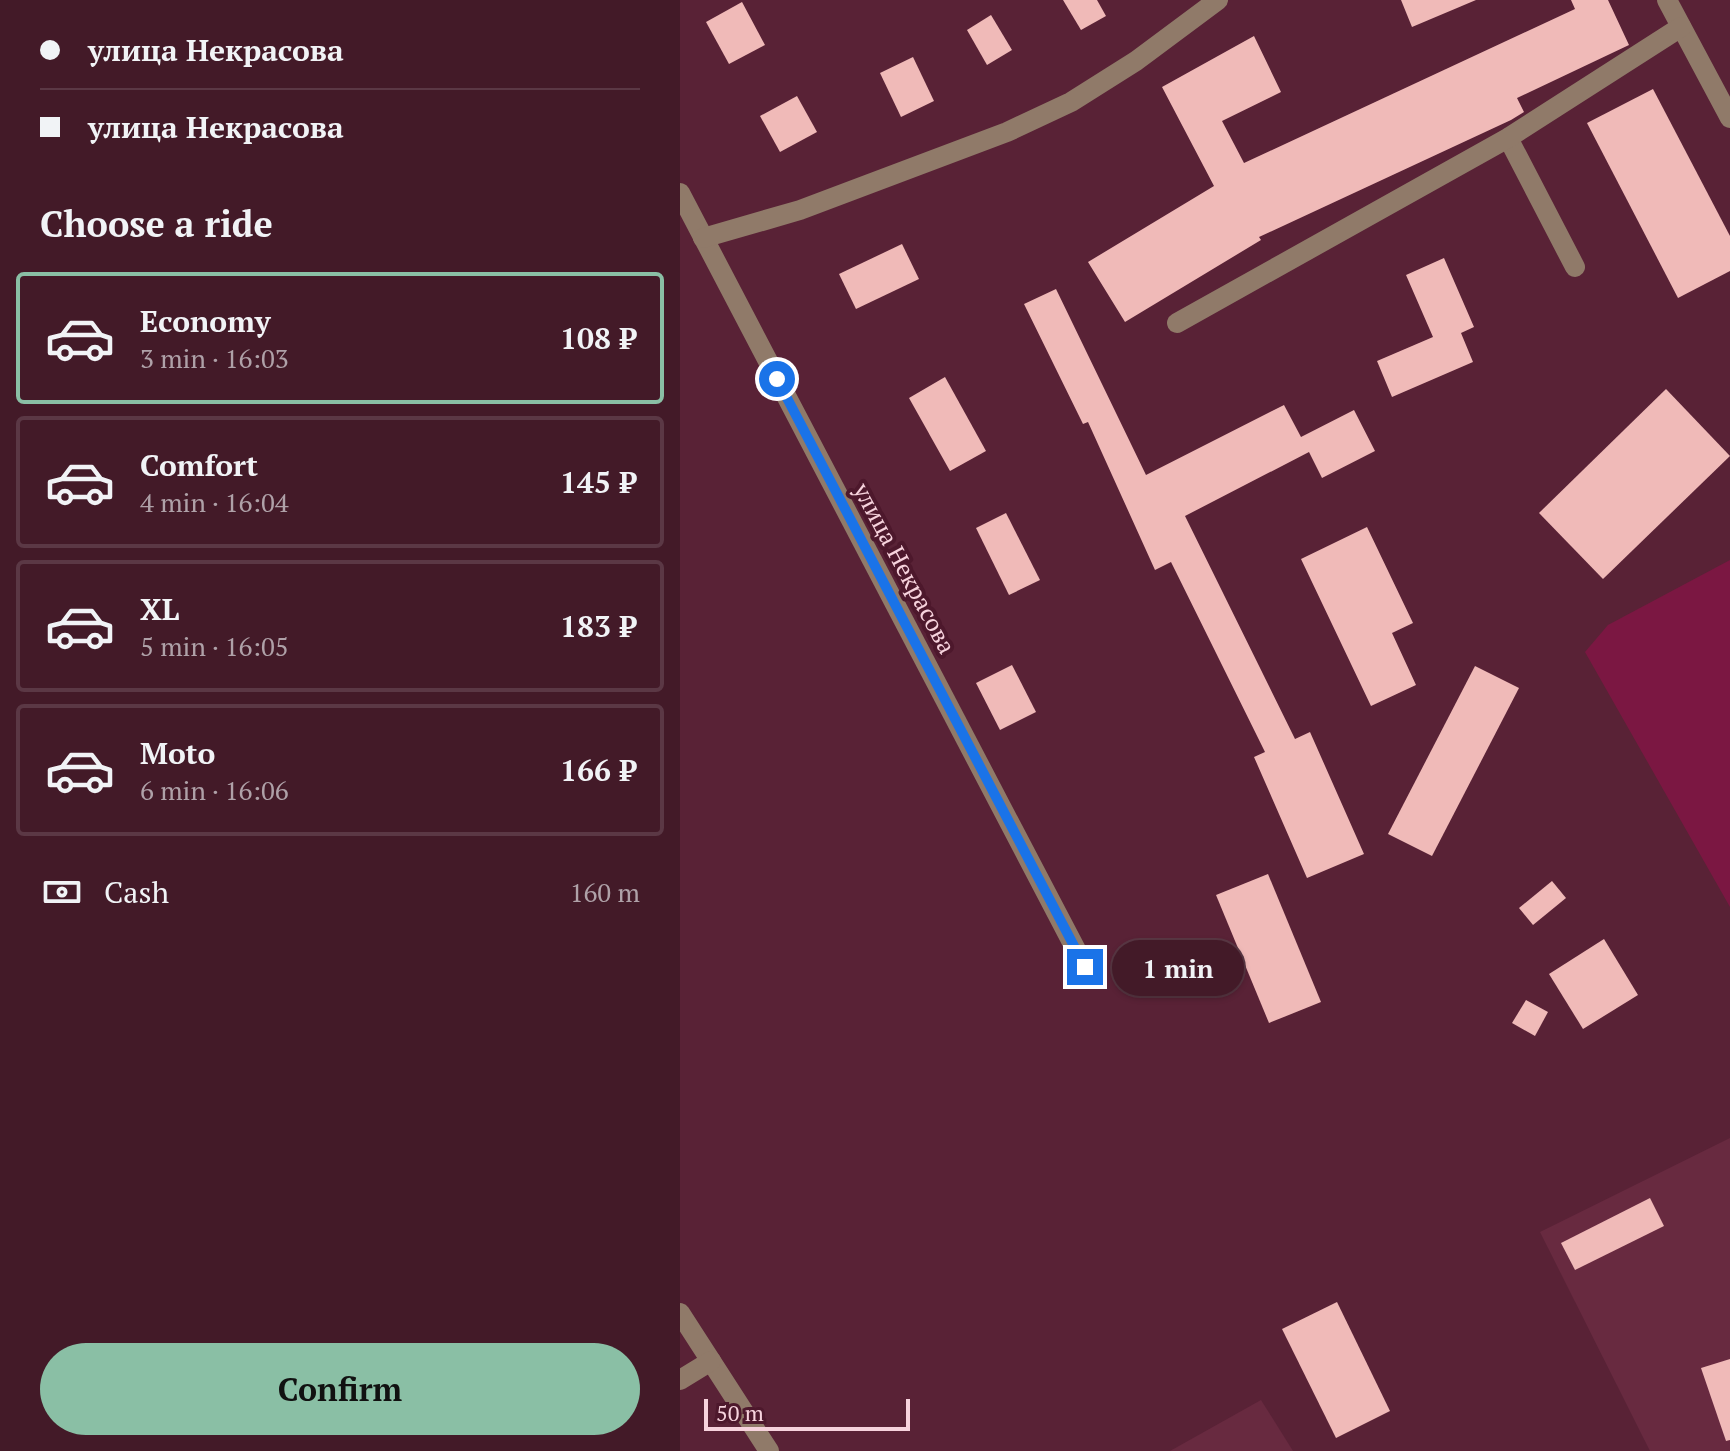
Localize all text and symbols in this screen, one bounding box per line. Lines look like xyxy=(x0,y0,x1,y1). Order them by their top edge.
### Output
text: улица Некрасова xyxy=(88,30,344,70)
text: улица Некрасова xyxy=(88,107,344,147)
text: Choose a ride xyxy=(40,200,273,247)
text: Economy xyxy=(140,301,271,341)
icon: car xyxy=(44,302,116,374)
text: 108 ₽ xyxy=(560,318,636,358)
text: 3 min · 16:03 xyxy=(140,341,289,375)
route start xyxy=(759,361,795,397)
text: Comfort xyxy=(140,445,258,485)
icon: car xyxy=(44,446,116,518)
text: 145 ₽ xyxy=(560,462,636,502)
street label: улица Некрасова xyxy=(846,476,963,659)
text: 4 min · 16:04 xyxy=(140,485,289,519)
text: XL xyxy=(140,589,179,629)
icon: car xyxy=(44,590,116,662)
text: 183 ₽ xyxy=(560,606,636,646)
text: 5 min · 16:05 xyxy=(140,629,289,663)
text: Moto xyxy=(140,733,215,773)
icon: car xyxy=(44,734,116,806)
text: 166 ₽ xyxy=(560,750,636,790)
text: 6 min · 16:06 xyxy=(140,773,289,807)
icon: cash xyxy=(40,870,84,914)
text: Cash xyxy=(104,872,169,912)
text: 160 m xyxy=(570,875,640,909)
callout: 1 min xyxy=(1113,939,1245,995)
route end xyxy=(1067,949,1103,985)
text: 1 min xyxy=(1142,951,1214,985)
button: Confirm xyxy=(40,1343,640,1435)
scale bar xyxy=(704,1395,910,1431)
text: 50 m xyxy=(716,1398,764,1427)

